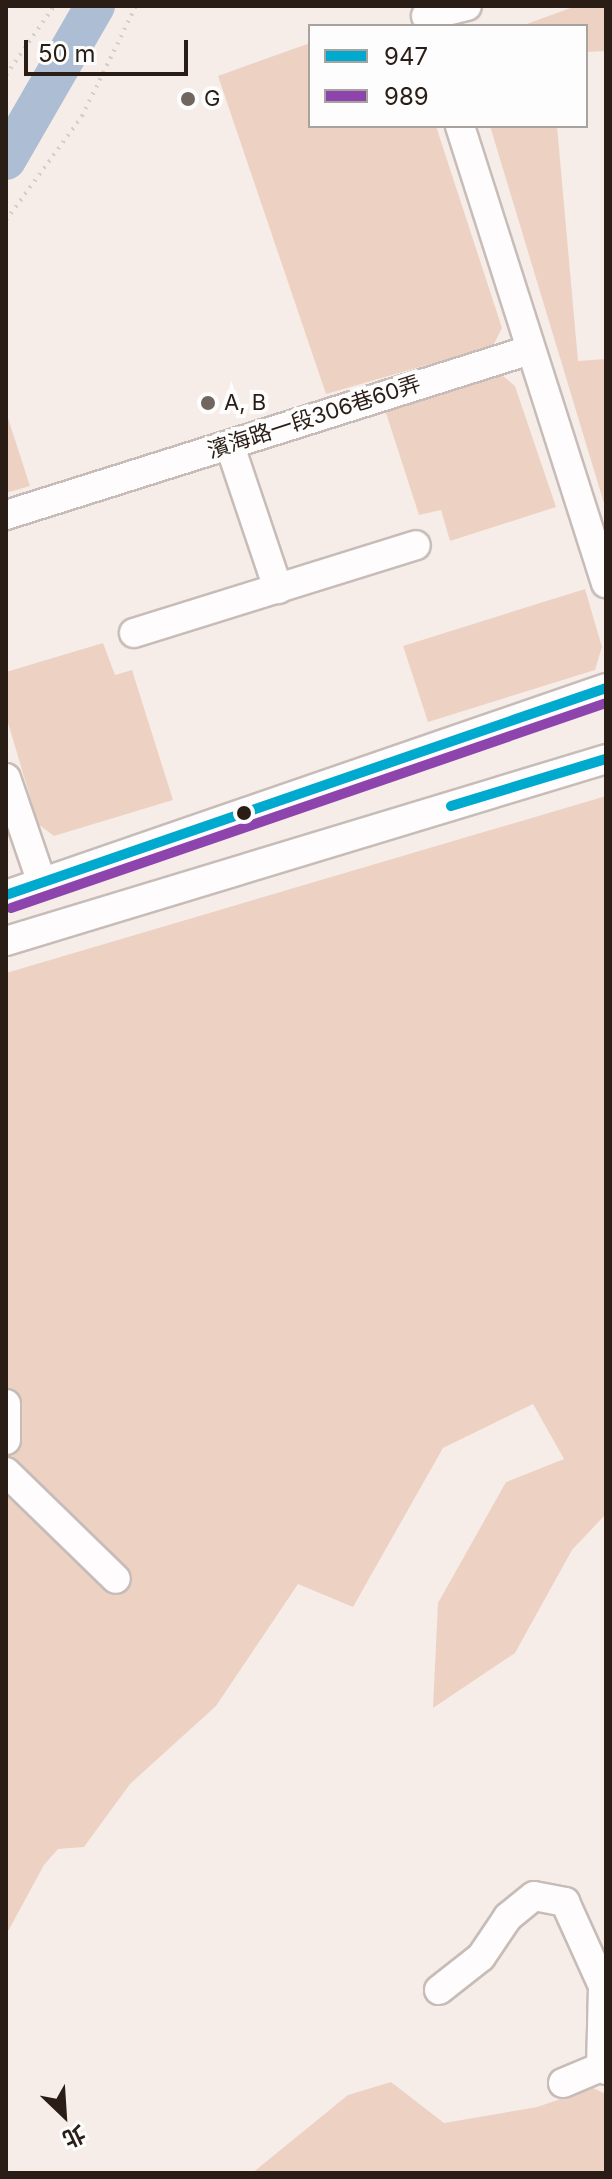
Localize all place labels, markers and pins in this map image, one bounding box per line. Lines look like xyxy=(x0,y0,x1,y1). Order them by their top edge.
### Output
place label: G xyxy=(204,86,220,112)
marker: G xyxy=(179,90,197,108)
place label: A, B xyxy=(224,390,266,416)
marker: A, B xyxy=(199,394,217,412)
unlabelled marker xyxy=(236,805,252,821)

